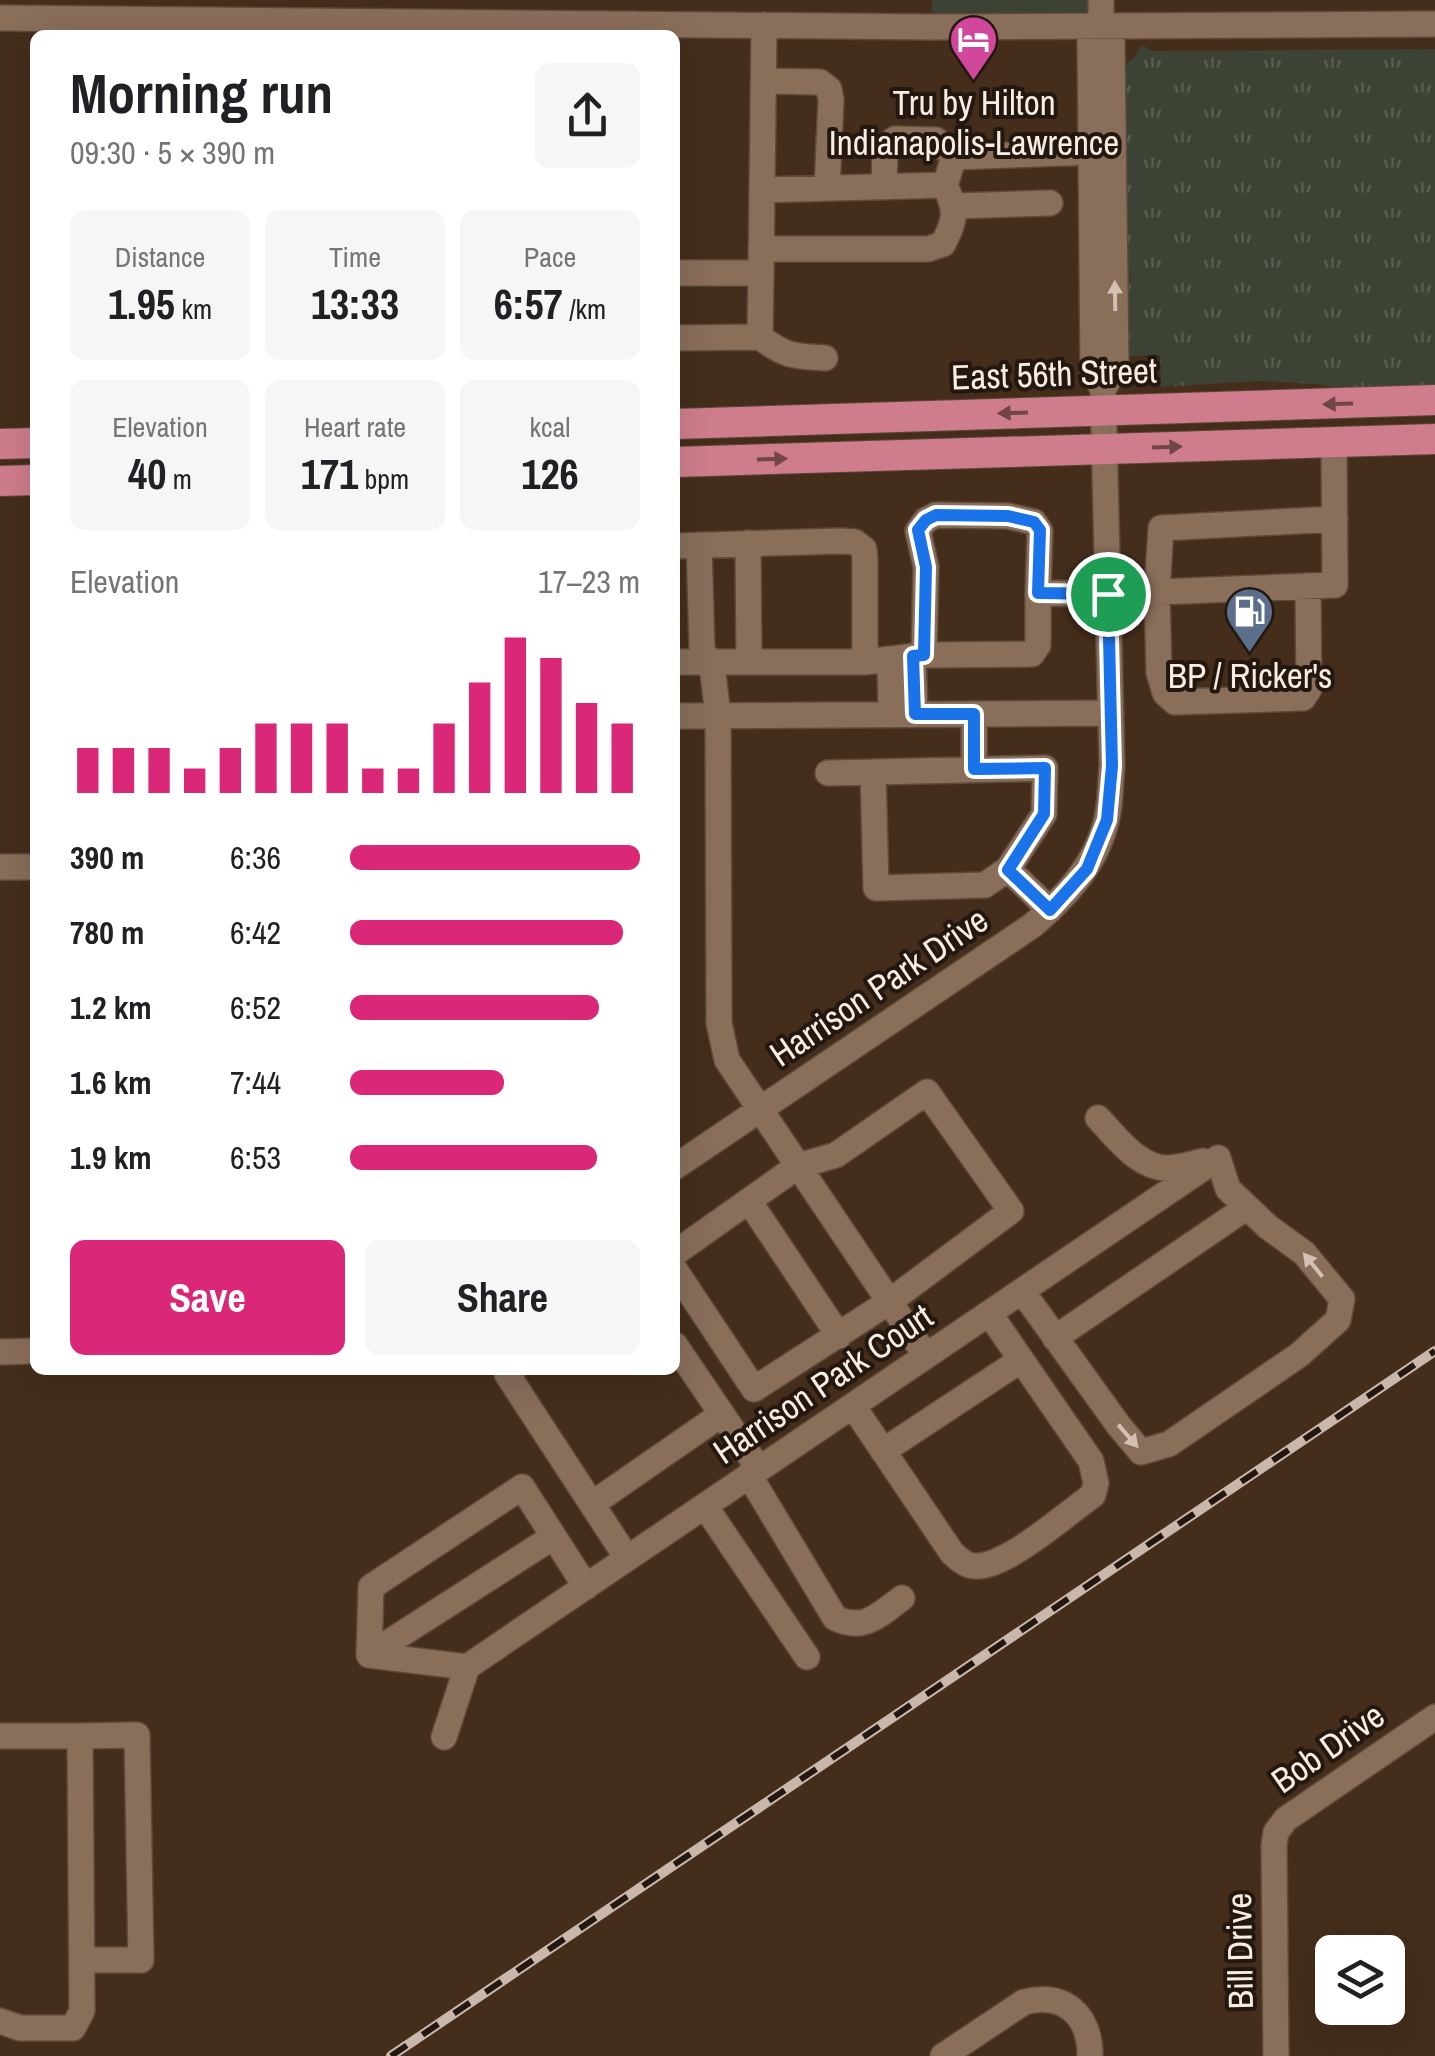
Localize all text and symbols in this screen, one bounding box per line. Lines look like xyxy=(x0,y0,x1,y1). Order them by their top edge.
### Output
hotel icon: Tru by Hilton Indianapolis-Lawrence xyxy=(948,13,1000,81)
text: Morning run xyxy=(70,56,333,130)
button: share xyxy=(535,63,640,168)
place label: Tru by Hilton Indianapolis-Lawrence xyxy=(829,79,1119,166)
text: 09:30 · 5 × 390 m xyxy=(70,131,275,174)
text: Distance xyxy=(115,238,205,276)
text: Time xyxy=(329,238,381,276)
text: Pace xyxy=(524,238,576,276)
text: 1.95 xyxy=(108,276,175,332)
text: 13:33 xyxy=(311,276,399,332)
text: 6:57 xyxy=(494,276,563,332)
one-way arrow xyxy=(1107,279,1123,311)
text: km xyxy=(175,290,212,328)
text: /km xyxy=(563,290,606,328)
street label: East 56th Street xyxy=(950,346,1158,401)
one-way arrow xyxy=(1321,396,1353,412)
one-way arrow xyxy=(996,406,1028,422)
text: Elevation xyxy=(112,408,208,446)
text: Heart rate xyxy=(304,408,406,446)
text: kcal xyxy=(530,408,570,446)
one-way arrow xyxy=(1152,439,1184,455)
text: 40 xyxy=(128,446,166,502)
text: 171 xyxy=(301,446,358,502)
text: 126 xyxy=(521,446,579,502)
one-way arrow xyxy=(757,450,789,466)
text: m xyxy=(166,460,192,498)
text: bpm xyxy=(358,460,409,498)
pin xyxy=(1066,552,1151,637)
text: Elevation xyxy=(70,560,179,603)
text: 17–23 m xyxy=(538,560,640,603)
icon: arrive xyxy=(1081,567,1136,622)
fuel station icon: BP / Ricker's xyxy=(1224,586,1276,654)
place label: BP / Ricker's xyxy=(1168,652,1332,699)
text: 390 m xyxy=(70,836,144,879)
text: 6:36 xyxy=(230,836,281,879)
street label: Harrison Park Drive xyxy=(760,896,997,1077)
text: 780 m xyxy=(70,911,144,954)
text: 6:42 xyxy=(230,911,281,954)
text: 1.2 km xyxy=(70,986,152,1029)
text: 6:52 xyxy=(230,986,281,1029)
text: 1.6 km xyxy=(70,1061,152,1104)
text: 7:44 xyxy=(230,1061,281,1104)
text: 1.9 km xyxy=(70,1136,152,1179)
text: 6:53 xyxy=(230,1136,281,1179)
button: Save xyxy=(70,1240,345,1355)
button: Share xyxy=(365,1240,640,1355)
one-way arrow xyxy=(1303,1253,1324,1278)
street label: Harrison Park Court xyxy=(704,1293,942,1474)
one-way arrow xyxy=(1116,1423,1138,1448)
street label: Bob Drive xyxy=(1262,1692,1393,1803)
street label: Bill Drive xyxy=(1215,1892,1264,2010)
map controls xyxy=(1315,1935,1405,2025)
button: layers xyxy=(1315,1935,1405,2025)

